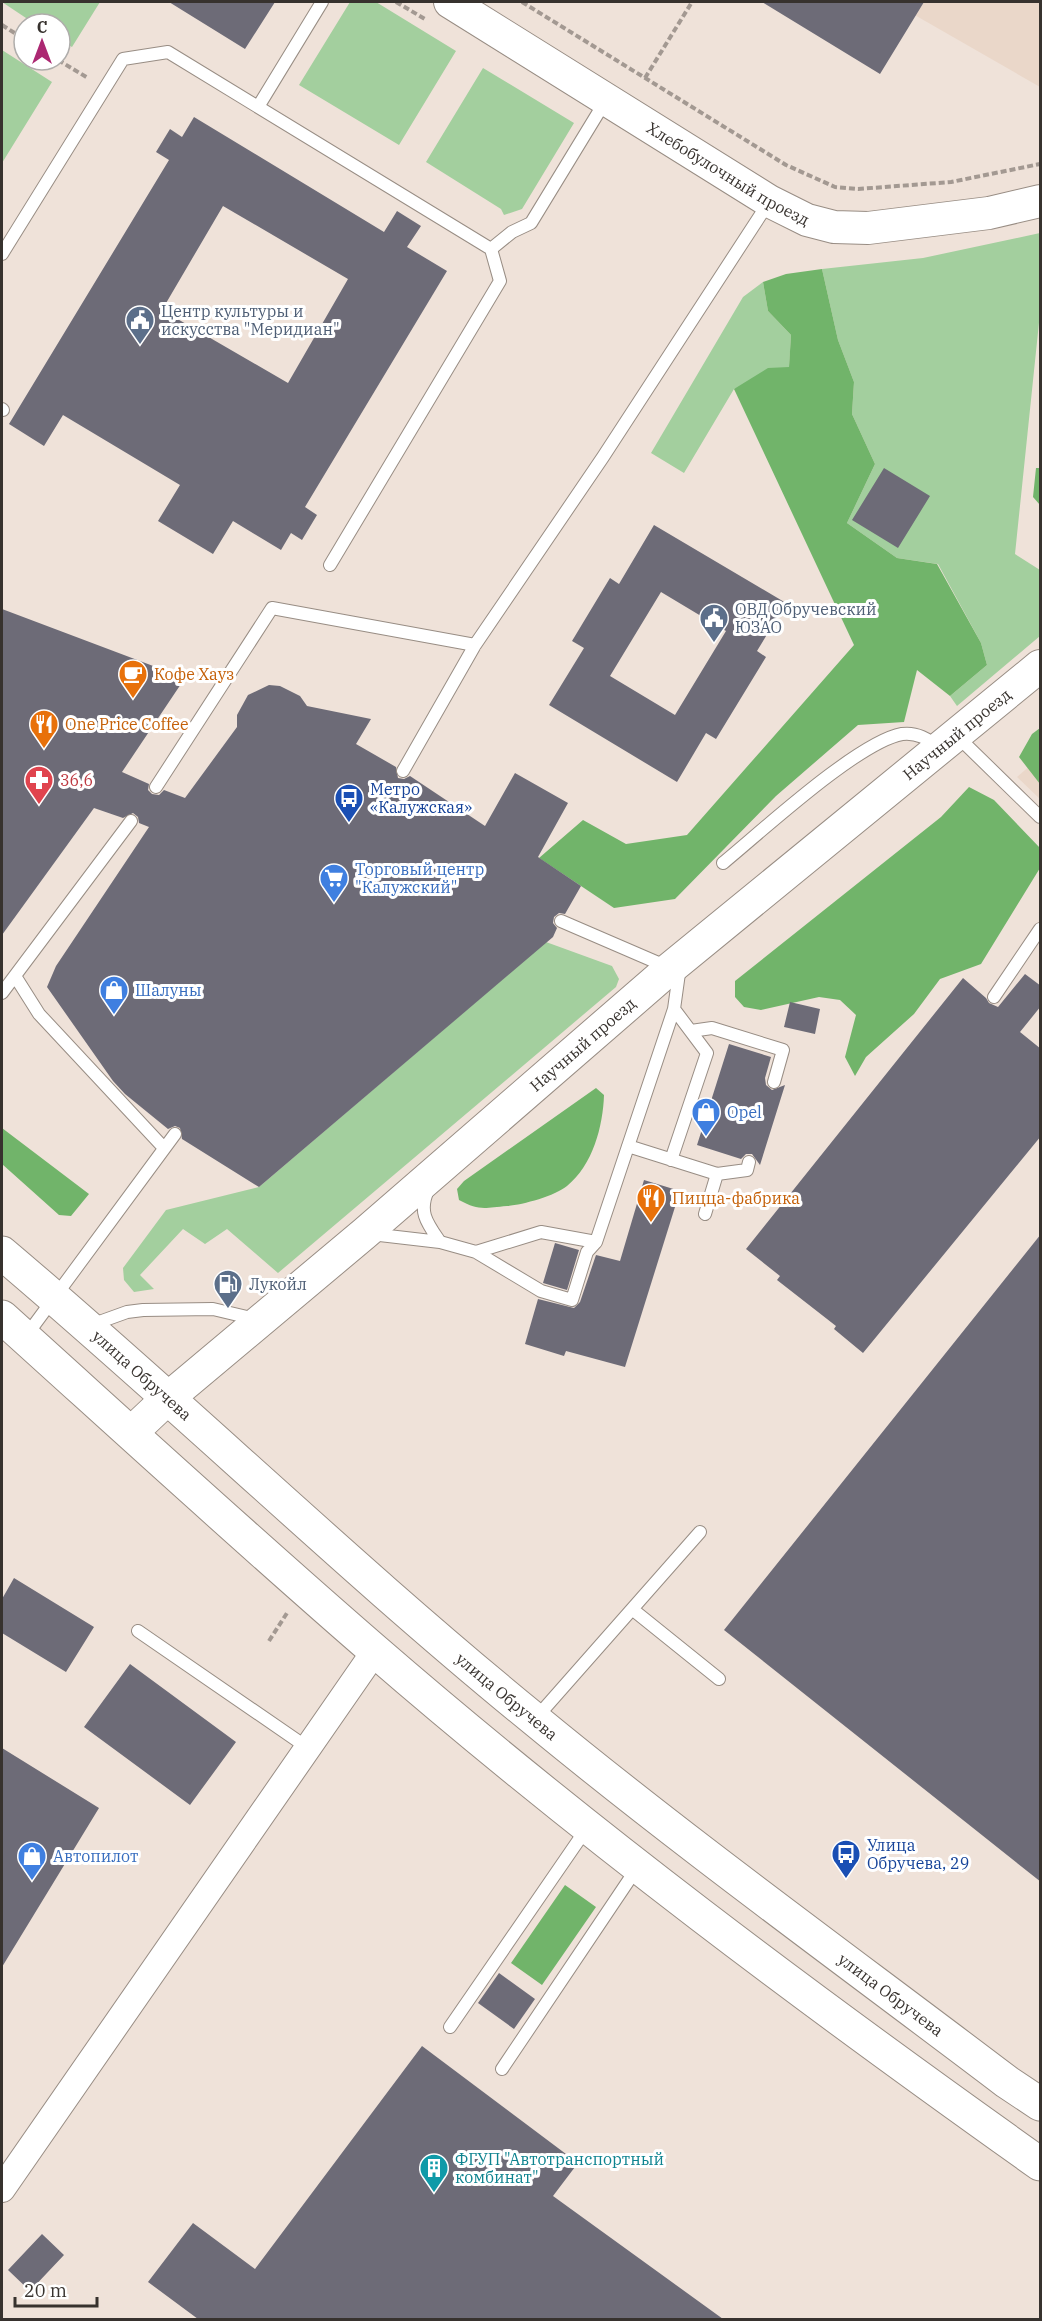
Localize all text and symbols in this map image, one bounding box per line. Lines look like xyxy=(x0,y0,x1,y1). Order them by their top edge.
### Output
north arrow xyxy=(12,12,72,72)
text: С xyxy=(37,17,47,37)
street label: Хлебобулочный проезд xyxy=(643,117,813,230)
place label: Центр культуры и искусства "Меридиан" xyxy=(161,301,340,339)
public building icon: Центр культуры и искусства "Меридиан" xyxy=(124,304,156,346)
place label: ОВД Обручевский ЮЗАО xyxy=(735,599,877,637)
public building icon: ОВД Обручевский ЮЗАО xyxy=(698,602,730,644)
cafe icon: Кофе Хауз xyxy=(117,658,149,700)
place label: Кофе Хауз xyxy=(154,664,234,684)
street label: Научный проезд xyxy=(899,684,1015,784)
restaurant icon: One Price Coffee xyxy=(28,708,60,750)
place label: One Price Coffee xyxy=(65,714,188,734)
pharmacy icon: 36,6 xyxy=(23,764,55,806)
place label: 36,6 xyxy=(60,770,93,790)
place label: Метро «Калужская» xyxy=(370,779,472,817)
bus stop icon: Метро «Калужская» xyxy=(333,782,365,824)
place label: Торговый центр "Калужский" xyxy=(355,859,484,897)
supermarket icon: Торговый центр "Калужский" xyxy=(318,862,350,904)
shop icon: Шалуны xyxy=(98,974,130,1016)
place label: Шалуны xyxy=(135,980,202,1000)
street label: Научный проезд xyxy=(526,993,640,1096)
shop icon: Opel xyxy=(690,1096,722,1138)
place label: Opel xyxy=(727,1102,762,1122)
restaurant icon: Пицца-фабрика xyxy=(635,1182,667,1224)
place label: Пицца-фабрика xyxy=(672,1188,800,1208)
fuel station icon: Лукойл xyxy=(212,1268,244,1310)
place label: Лукойл xyxy=(249,1274,307,1294)
street label: улица Обручева xyxy=(88,1326,196,1425)
street label: улица Обручева xyxy=(452,1648,562,1745)
place label: Улица Обручева, 29 xyxy=(867,1835,969,1873)
bus stop icon: Улица Обручева, 29 xyxy=(830,1838,862,1880)
shop icon: Автопилот xyxy=(16,1840,48,1882)
place label: Автопилот xyxy=(53,1846,138,1866)
street label: улица Обручева xyxy=(834,1949,947,2041)
place label: ФГУП "Автотранспортный комбинат" xyxy=(455,2149,664,2187)
building icon: ФГУП "Автотранспортный комбинат" xyxy=(418,2152,450,2194)
scale bar xyxy=(15,2270,98,2308)
text: 20 m xyxy=(24,2279,67,2302)

